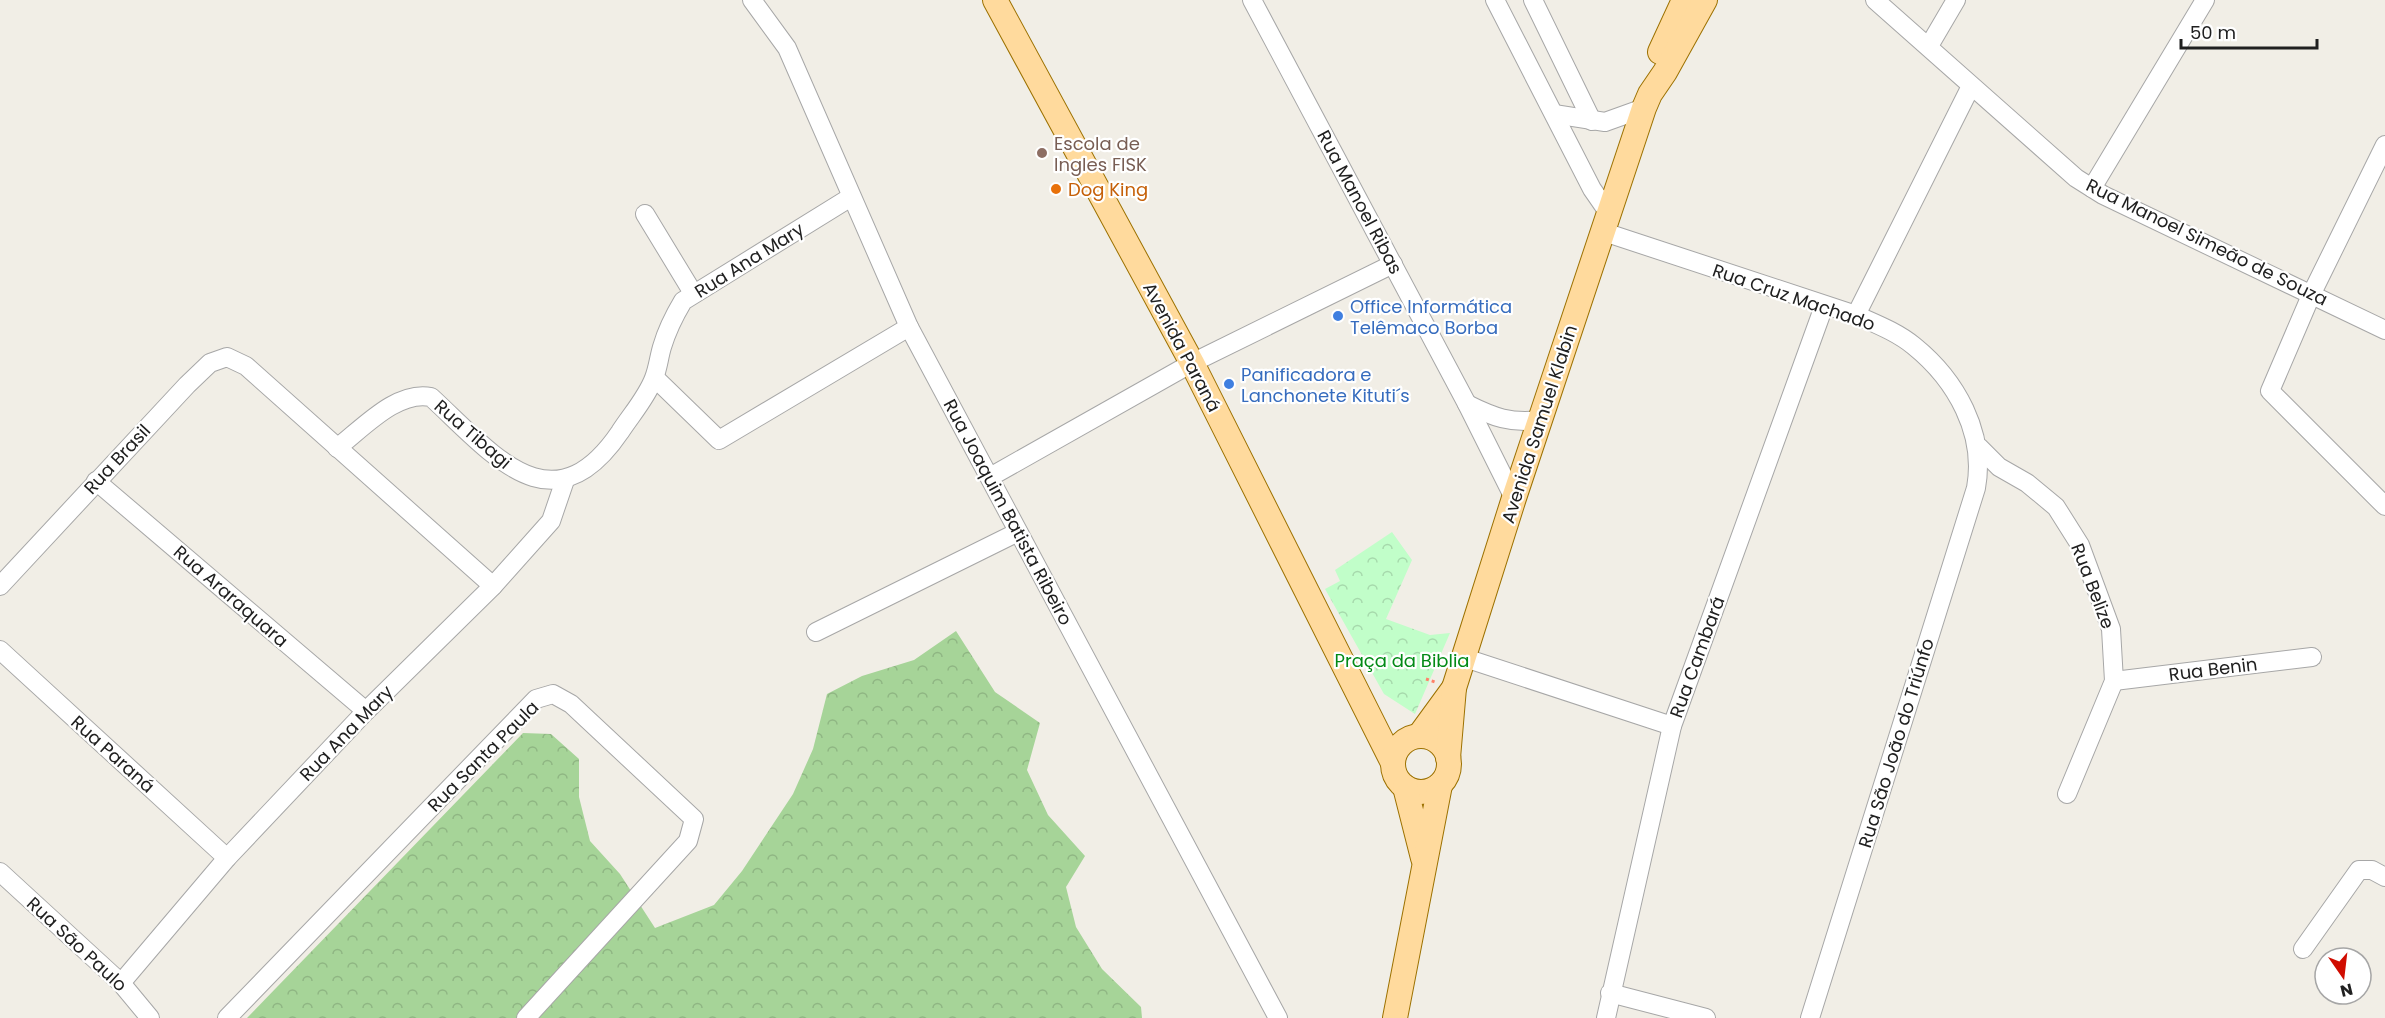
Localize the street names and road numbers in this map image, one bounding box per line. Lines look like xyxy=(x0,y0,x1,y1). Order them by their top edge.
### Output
street label: Rua Manoel Ribas xyxy=(1311,126,1409,278)
street label: Rua Manoel Simeão de Souza xyxy=(2082,172,2332,312)
street label: Rua Ana Mary xyxy=(690,216,808,304)
street label: Rua Cruz Machado xyxy=(1709,257,1879,337)
street label: Avenida Paraná xyxy=(1137,278,1227,416)
street label: Avenida Samuel Klabin xyxy=(1495,322,1583,526)
street label: Rua Tibagi xyxy=(429,394,517,474)
street label: Rua Joaquim Batista Ribeiro xyxy=(938,395,1078,629)
street label: Rua Brasil xyxy=(78,418,156,500)
street label: Rua Araraquara xyxy=(168,539,294,653)
street label: Rua Belize xyxy=(2065,540,2121,632)
street label: Rua Cambará xyxy=(1663,593,1731,721)
street label: Rua São João do Triúnfo xyxy=(1852,635,1940,851)
street label: Rua Benin xyxy=(2167,651,2259,687)
street label: Rua Ana Mary xyxy=(294,680,398,786)
street label: Rua Santa Paula xyxy=(422,695,544,817)
street label: Rua Paraná xyxy=(66,710,160,798)
street label: Rua São Paulo xyxy=(21,891,133,997)

